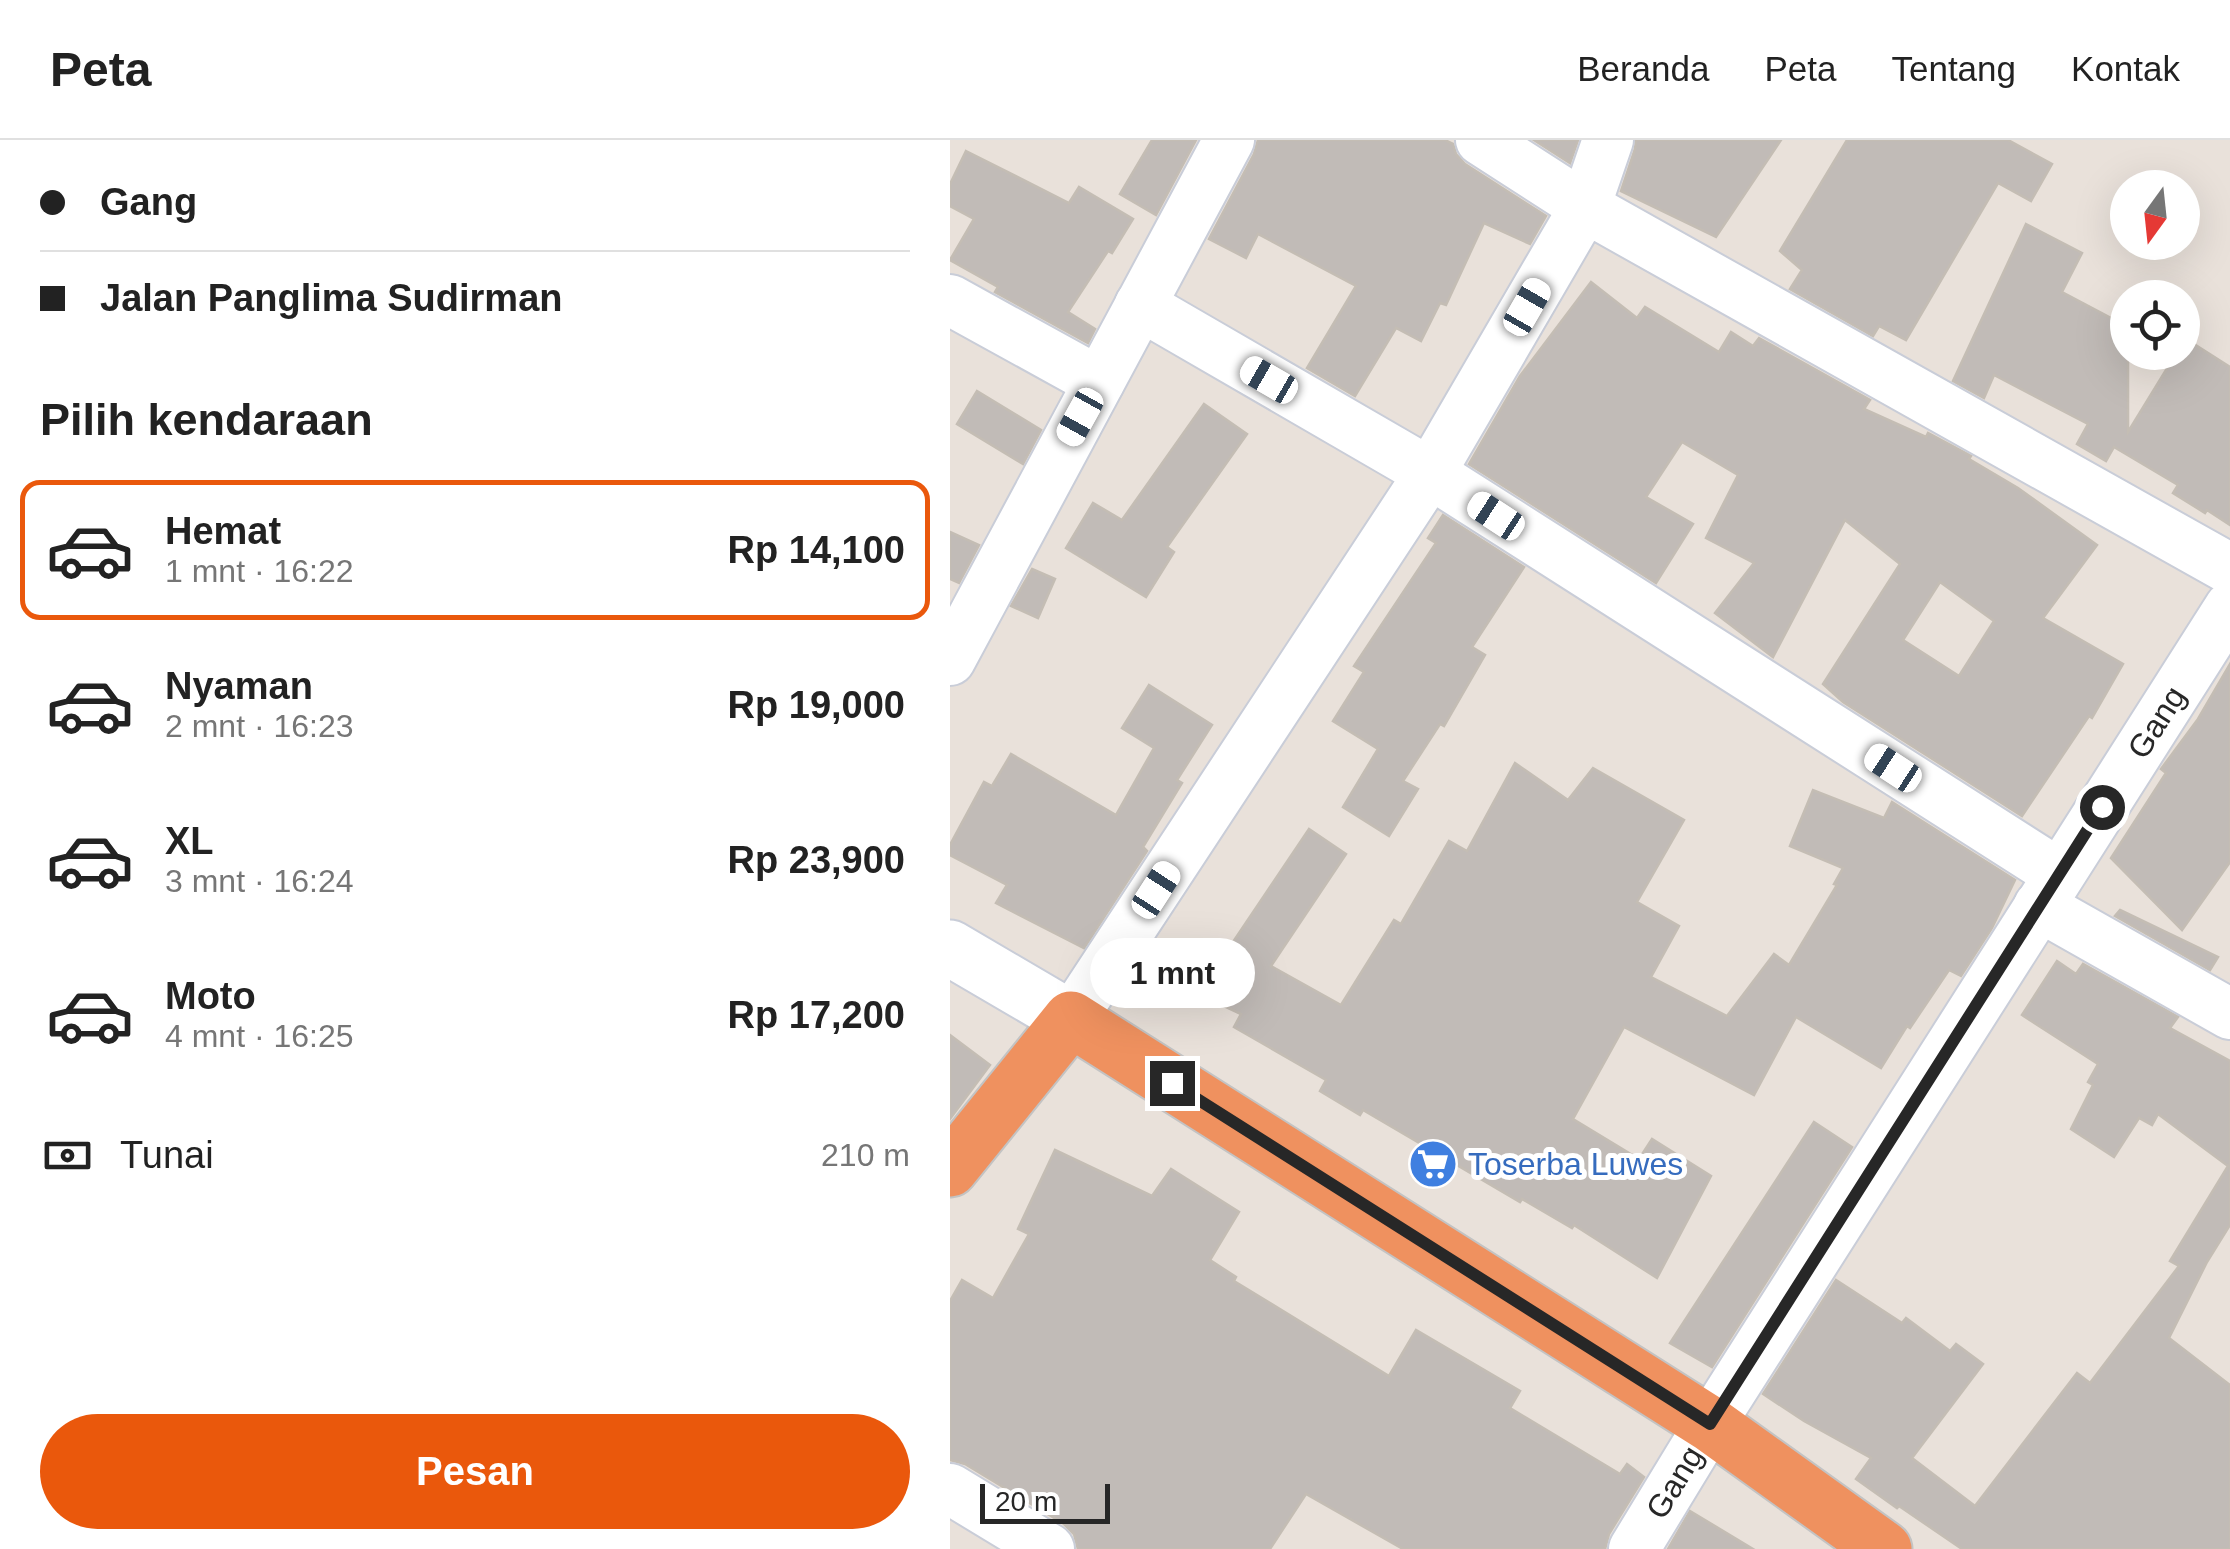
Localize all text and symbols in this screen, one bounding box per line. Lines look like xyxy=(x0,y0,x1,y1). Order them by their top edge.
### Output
text: Peta xyxy=(50,43,151,96)
text: Beranda xyxy=(1577,49,1709,88)
text: Peta xyxy=(1764,49,1836,88)
text: Tentang xyxy=(1891,49,2016,88)
text: Kontak xyxy=(2071,49,2180,88)
north arrow xyxy=(2110,170,2200,260)
map controls xyxy=(2110,170,2200,370)
text: Gang xyxy=(100,181,197,223)
car xyxy=(1499,274,1555,340)
text: Jalan Panglima Sudirman xyxy=(100,277,562,319)
button: locate xyxy=(2110,280,2200,370)
car xyxy=(1236,352,1302,408)
car xyxy=(1052,383,1108,451)
text: Pilih kendaraan xyxy=(40,394,373,445)
car xyxy=(1463,487,1529,545)
icon: car xyxy=(45,505,135,595)
text: Hemat xyxy=(165,510,281,552)
text: Rp 14,100 xyxy=(728,529,905,571)
text: 1 mnt · 16:22 xyxy=(165,553,354,589)
icon: car xyxy=(45,660,135,750)
text: Nyaman xyxy=(165,665,313,707)
street label: Gang xyxy=(2120,680,2193,765)
text: Rp 19,000 xyxy=(728,684,905,726)
text: 2 mnt · 16:23 xyxy=(165,708,354,744)
car xyxy=(1860,739,1926,797)
route start xyxy=(2080,785,2125,830)
icon: car xyxy=(45,815,135,905)
text: XL xyxy=(165,820,214,862)
text: Rp 23,900 xyxy=(728,839,905,881)
car xyxy=(1127,857,1185,923)
text: 3 mnt · 16:24 xyxy=(165,863,354,899)
callout: 1 mnt xyxy=(1090,938,1254,1008)
text: 1 mnt xyxy=(1130,955,1215,991)
icon: car xyxy=(45,970,135,1060)
text: Moto xyxy=(165,975,256,1017)
text: Rp 17,200 xyxy=(728,994,905,1036)
text: 4 mnt · 16:25 xyxy=(165,1018,354,1054)
route end xyxy=(1150,1061,1195,1106)
icon: cash xyxy=(40,1128,95,1183)
text: Tunai xyxy=(120,1134,214,1176)
text: 210 m xyxy=(821,1137,910,1173)
supermarket icon: Toserba Luwes xyxy=(1407,1138,1459,1190)
place label: Toserba Luwes xyxy=(1468,1146,1683,1182)
button: Pesan xyxy=(40,1414,910,1529)
street label: Gang xyxy=(1639,1440,1710,1525)
scale bar xyxy=(980,1479,1110,1524)
text: 20 m xyxy=(995,1486,1057,1517)

